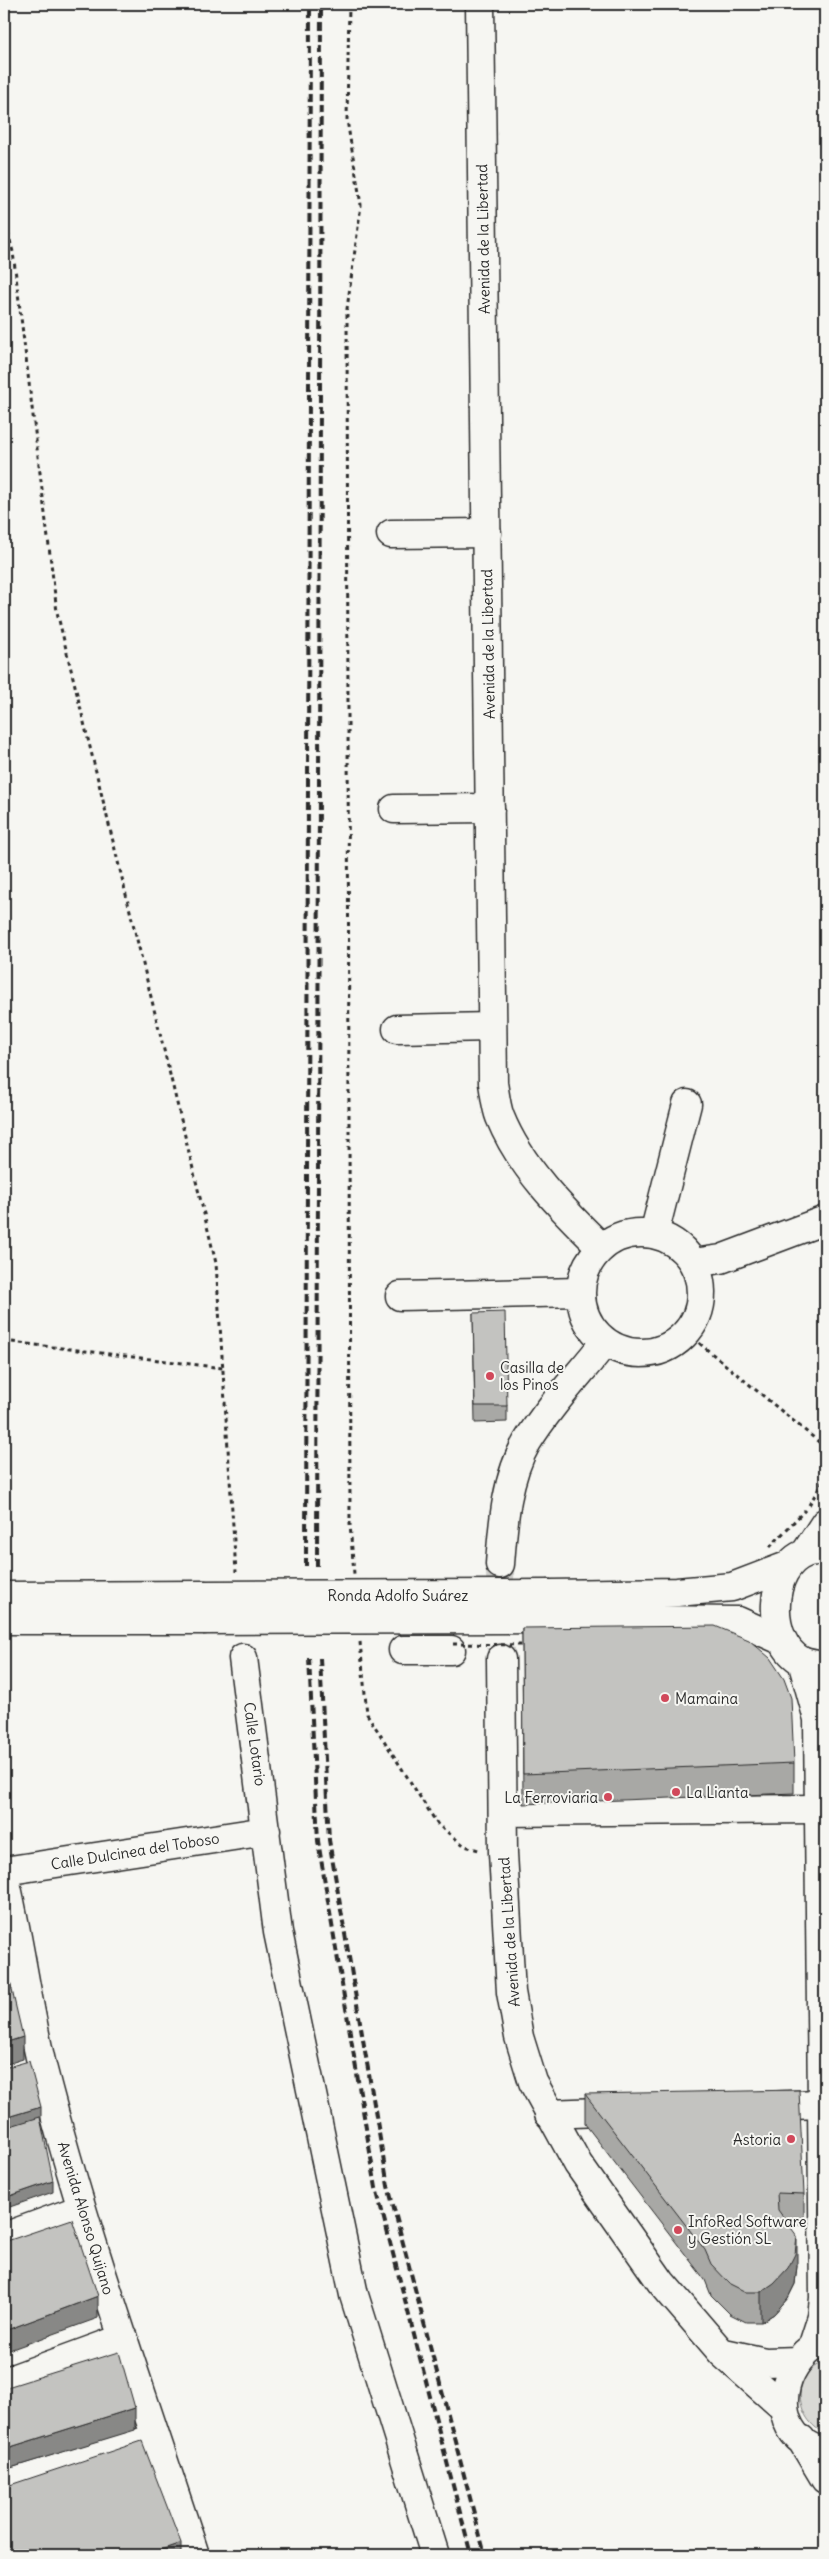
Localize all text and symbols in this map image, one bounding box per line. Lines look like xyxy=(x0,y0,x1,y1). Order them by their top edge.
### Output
street label: Avenida de la Libertad xyxy=(472,164,494,314)
street label: Avenida de la Libertad xyxy=(477,569,499,719)
place label: Casilla de los Pinos xyxy=(500,1358,564,1394)
marker: Casilla de los Pinos xyxy=(484,1370,496,1382)
street label: Ronda Adolfo Suárez xyxy=(328,1586,469,1605)
place label: Mamaina xyxy=(675,1689,738,1708)
marker: Mamaina xyxy=(659,1692,671,1704)
street label: Calle Lotario xyxy=(240,1701,270,1787)
place label: La Lianta xyxy=(686,1783,749,1802)
marker: La Lianta xyxy=(670,1786,682,1798)
place label: La Ferroviaria xyxy=(504,1788,598,1807)
marker: La Ferroviaria xyxy=(602,1791,614,1803)
street label: Calle Dulcinea del Toboso xyxy=(49,1828,221,1874)
street label: Avenida de la Libertad xyxy=(494,1856,524,2008)
place label: Astoria xyxy=(733,2130,781,2149)
marker: Astoria xyxy=(785,2133,797,2145)
street label: Avenida Alonso Quijano xyxy=(54,2139,118,2297)
place label: InfoRed Software y Gestión SL xyxy=(688,2212,806,2248)
marker: InfoRed Software y Gestión SL xyxy=(672,2224,684,2236)

